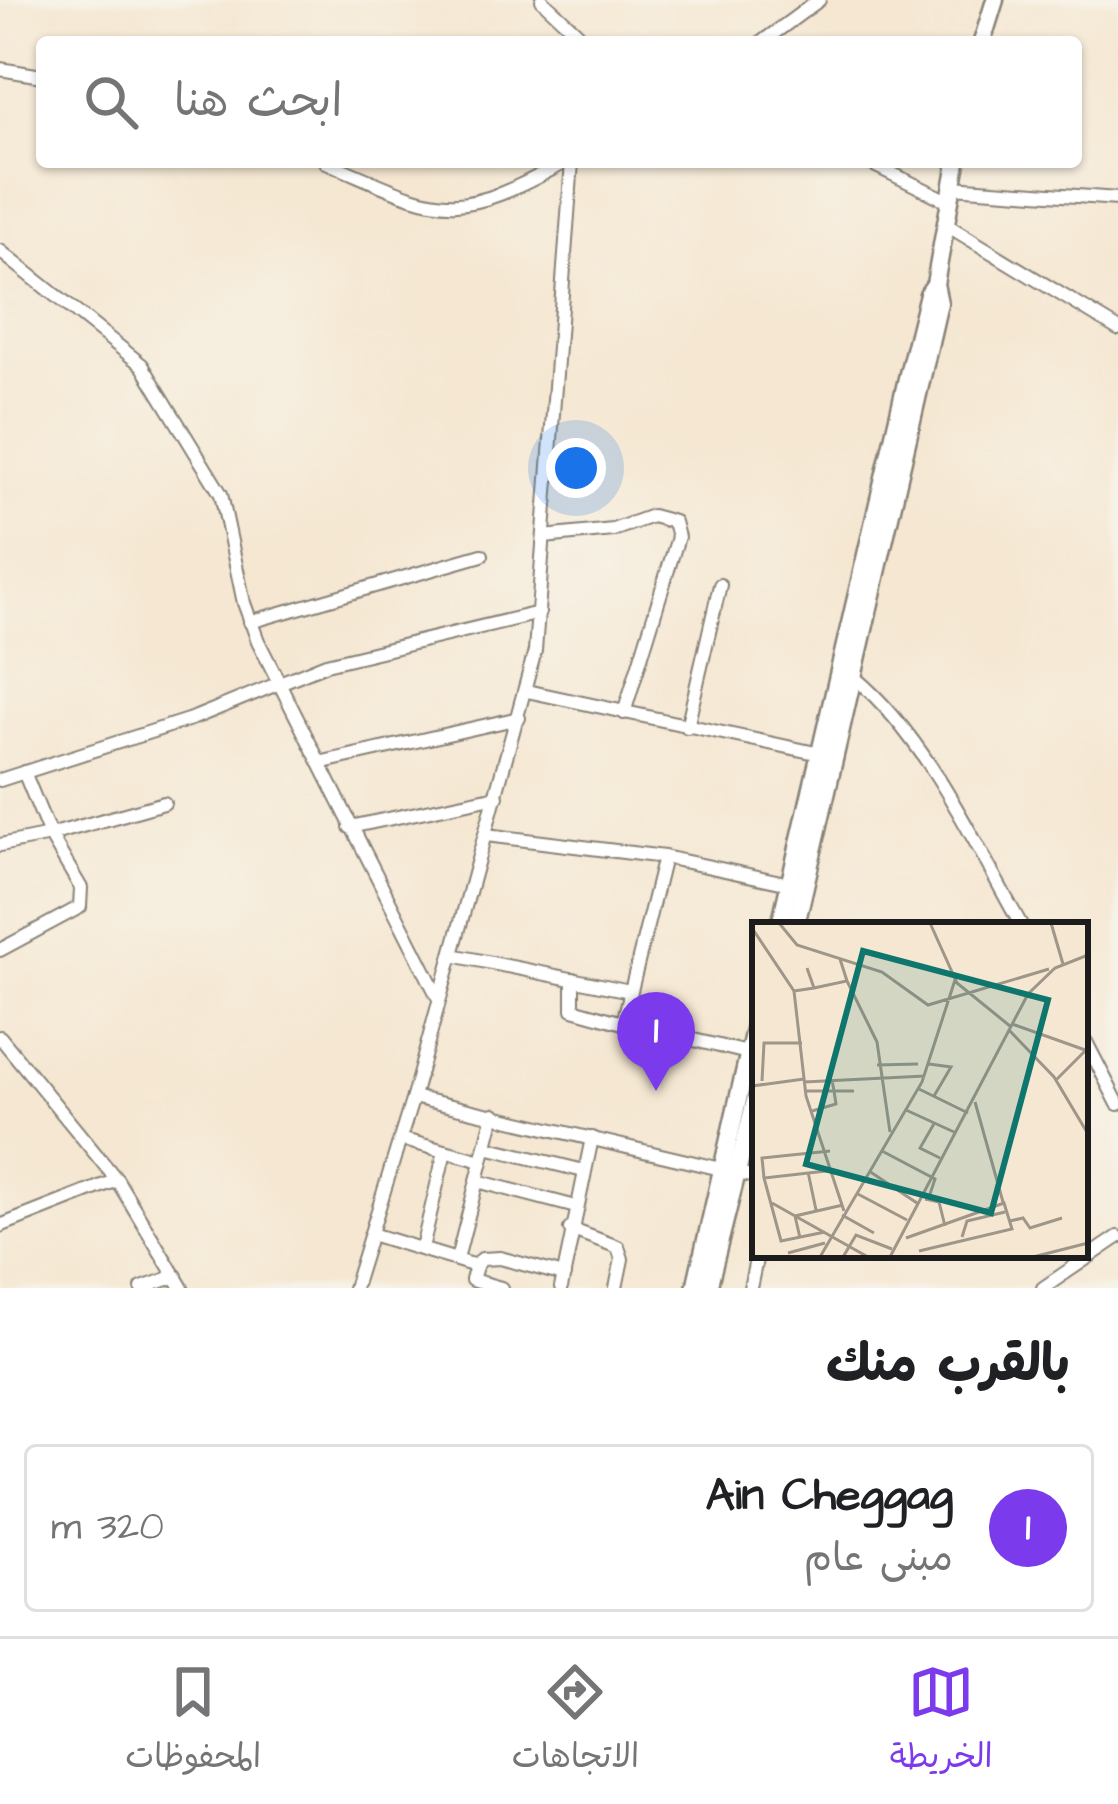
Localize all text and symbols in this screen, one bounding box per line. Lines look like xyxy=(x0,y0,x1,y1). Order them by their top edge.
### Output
search box xyxy=(36,36,1082,168)
icon: search xyxy=(78,69,144,135)
text: ابحث هنا xyxy=(174,71,342,133)
your location xyxy=(546,438,606,498)
inset map xyxy=(752,922,1088,1258)
pin: 1 xyxy=(617,992,695,1091)
text: بالقرب منك xyxy=(826,1330,1070,1401)
text: Ain Cheggag xyxy=(706,1465,953,1527)
text: 320 m xyxy=(51,1501,164,1555)
text: 1 xyxy=(1026,1501,1031,1555)
text: مبنى عام xyxy=(804,1532,953,1586)
tab: المحفوظات xyxy=(125,1659,261,1785)
tab: الاتجاهات xyxy=(512,1659,639,1785)
tab: الخريطة xyxy=(890,1659,993,1785)

